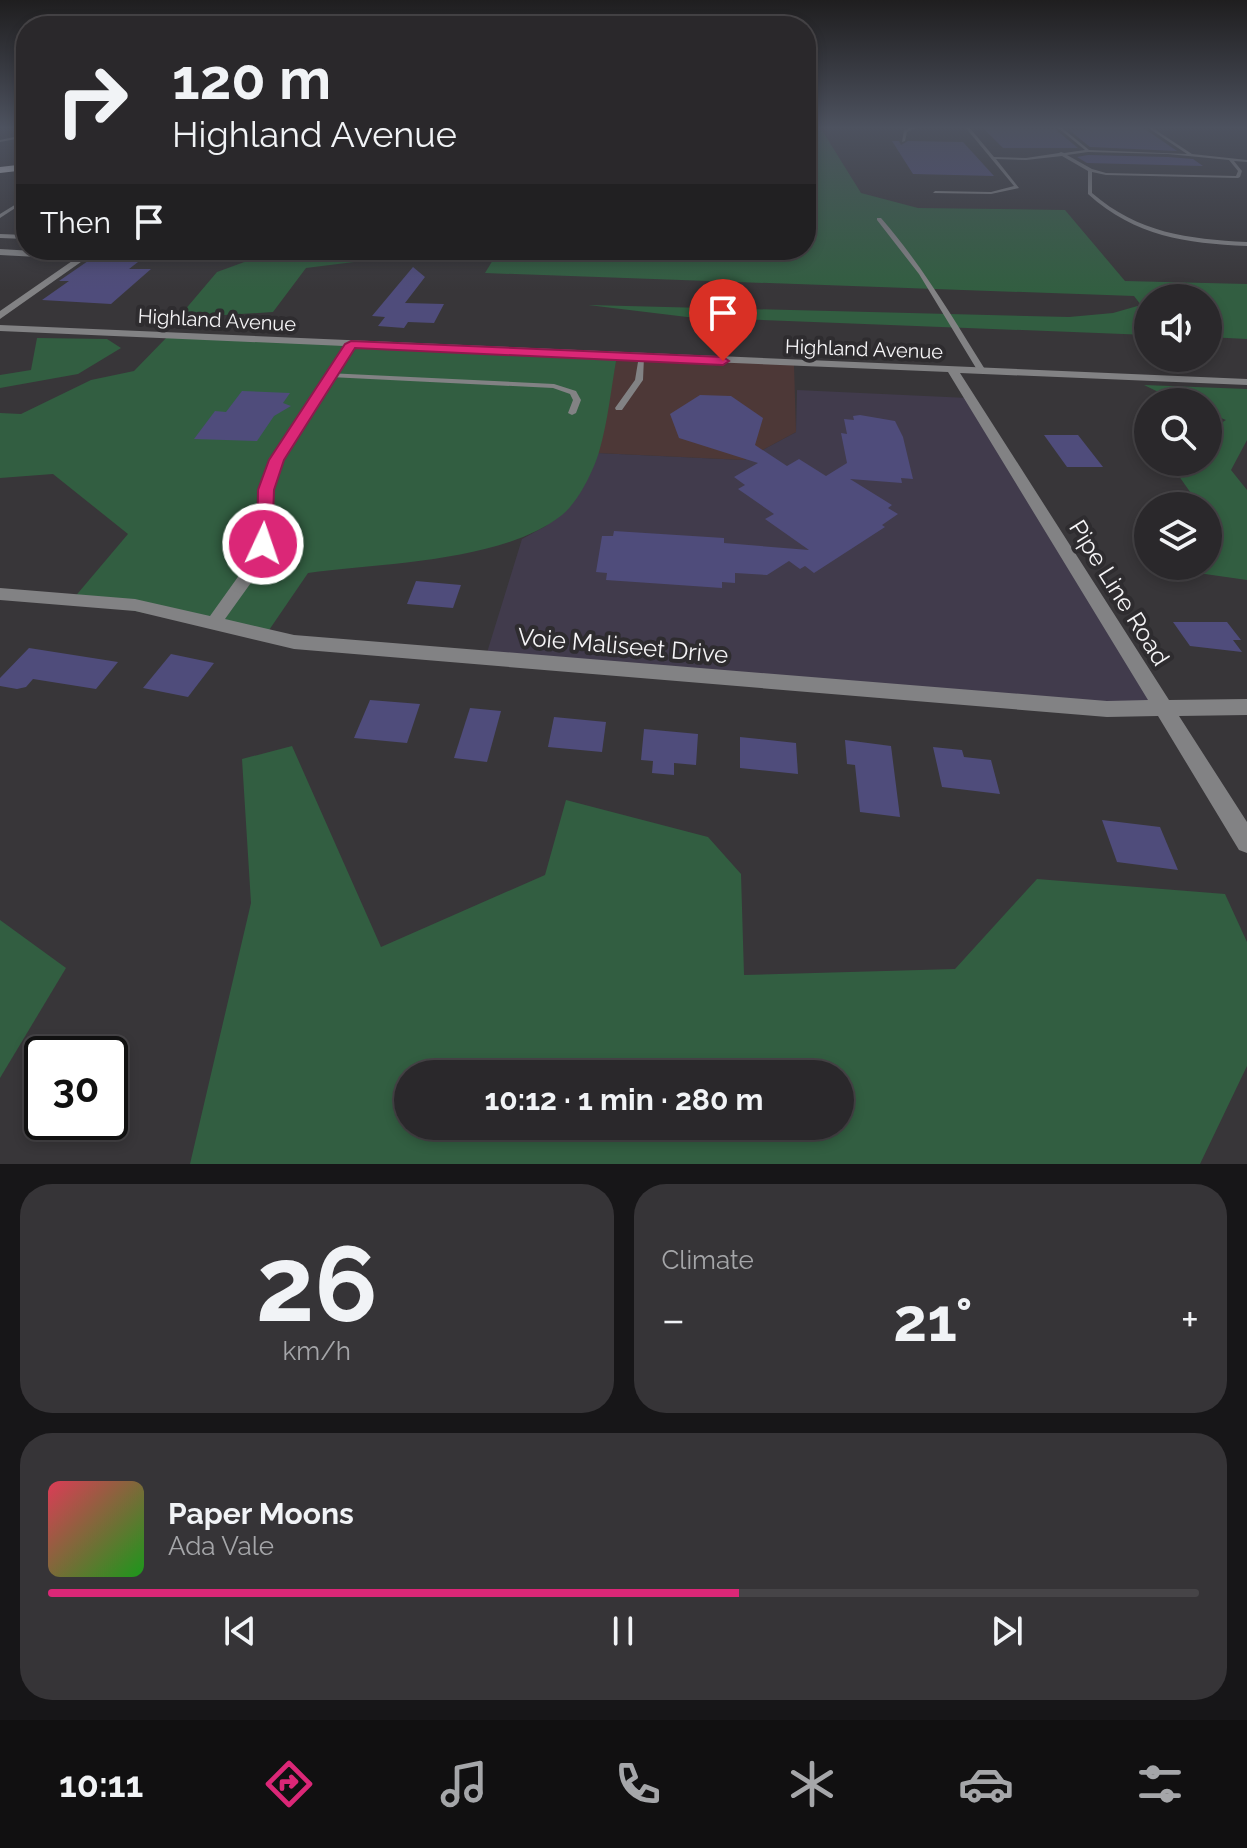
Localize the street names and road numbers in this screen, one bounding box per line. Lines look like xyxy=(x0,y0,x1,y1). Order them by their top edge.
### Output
street label: Highland Avenue xyxy=(137,304,297,336)
street label: Highland Avenue xyxy=(785,334,944,364)
street label: Pipe Line Road xyxy=(1063,515,1176,671)
street label: Voie Maliseet Drive xyxy=(517,622,730,669)

